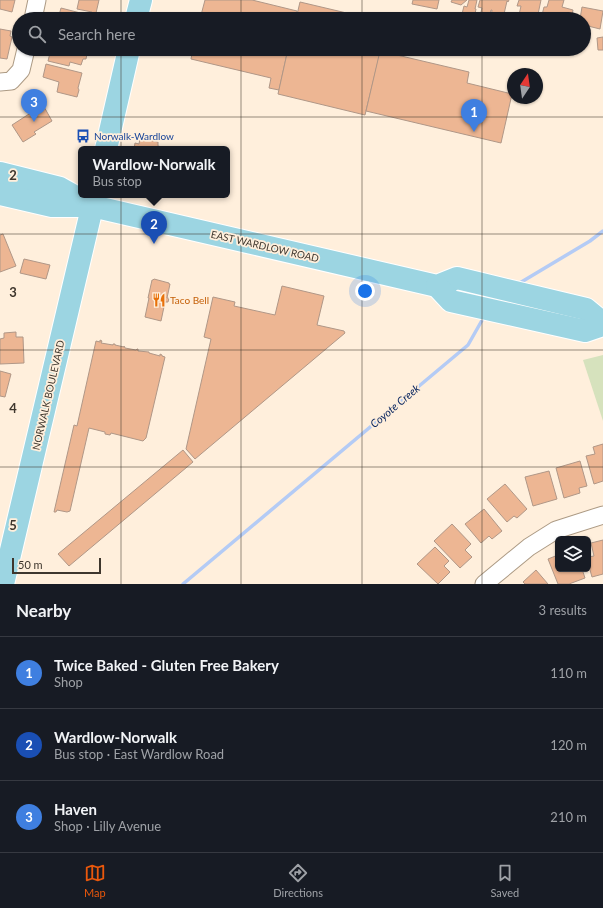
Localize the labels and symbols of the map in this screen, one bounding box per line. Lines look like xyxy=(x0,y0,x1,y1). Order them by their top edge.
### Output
north arrow xyxy=(507,68,543,104)
pin: 3 xyxy=(21,89,47,122)
pin: 1 xyxy=(461,99,487,132)
bus stop icon: Norwalk-Wardlow xyxy=(75,128,91,144)
place label: Norwalk-Wardlow xyxy=(94,130,174,142)
text: 2 xyxy=(9,167,17,183)
pin: 2 xyxy=(141,211,167,244)
street label: EAST WARDLOW ROAD xyxy=(210,228,321,264)
your location xyxy=(355,281,375,301)
text: 3 xyxy=(9,284,17,300)
restaurant icon: Taco Bell xyxy=(151,292,167,308)
place label: Taco Bell xyxy=(170,294,209,306)
street label: NORWALK BOULEVARD xyxy=(30,338,67,451)
water label: Coyote Creek xyxy=(367,381,423,430)
text: 4 xyxy=(9,400,17,416)
text: 5 xyxy=(9,517,17,533)
scale bar xyxy=(12,556,101,575)

